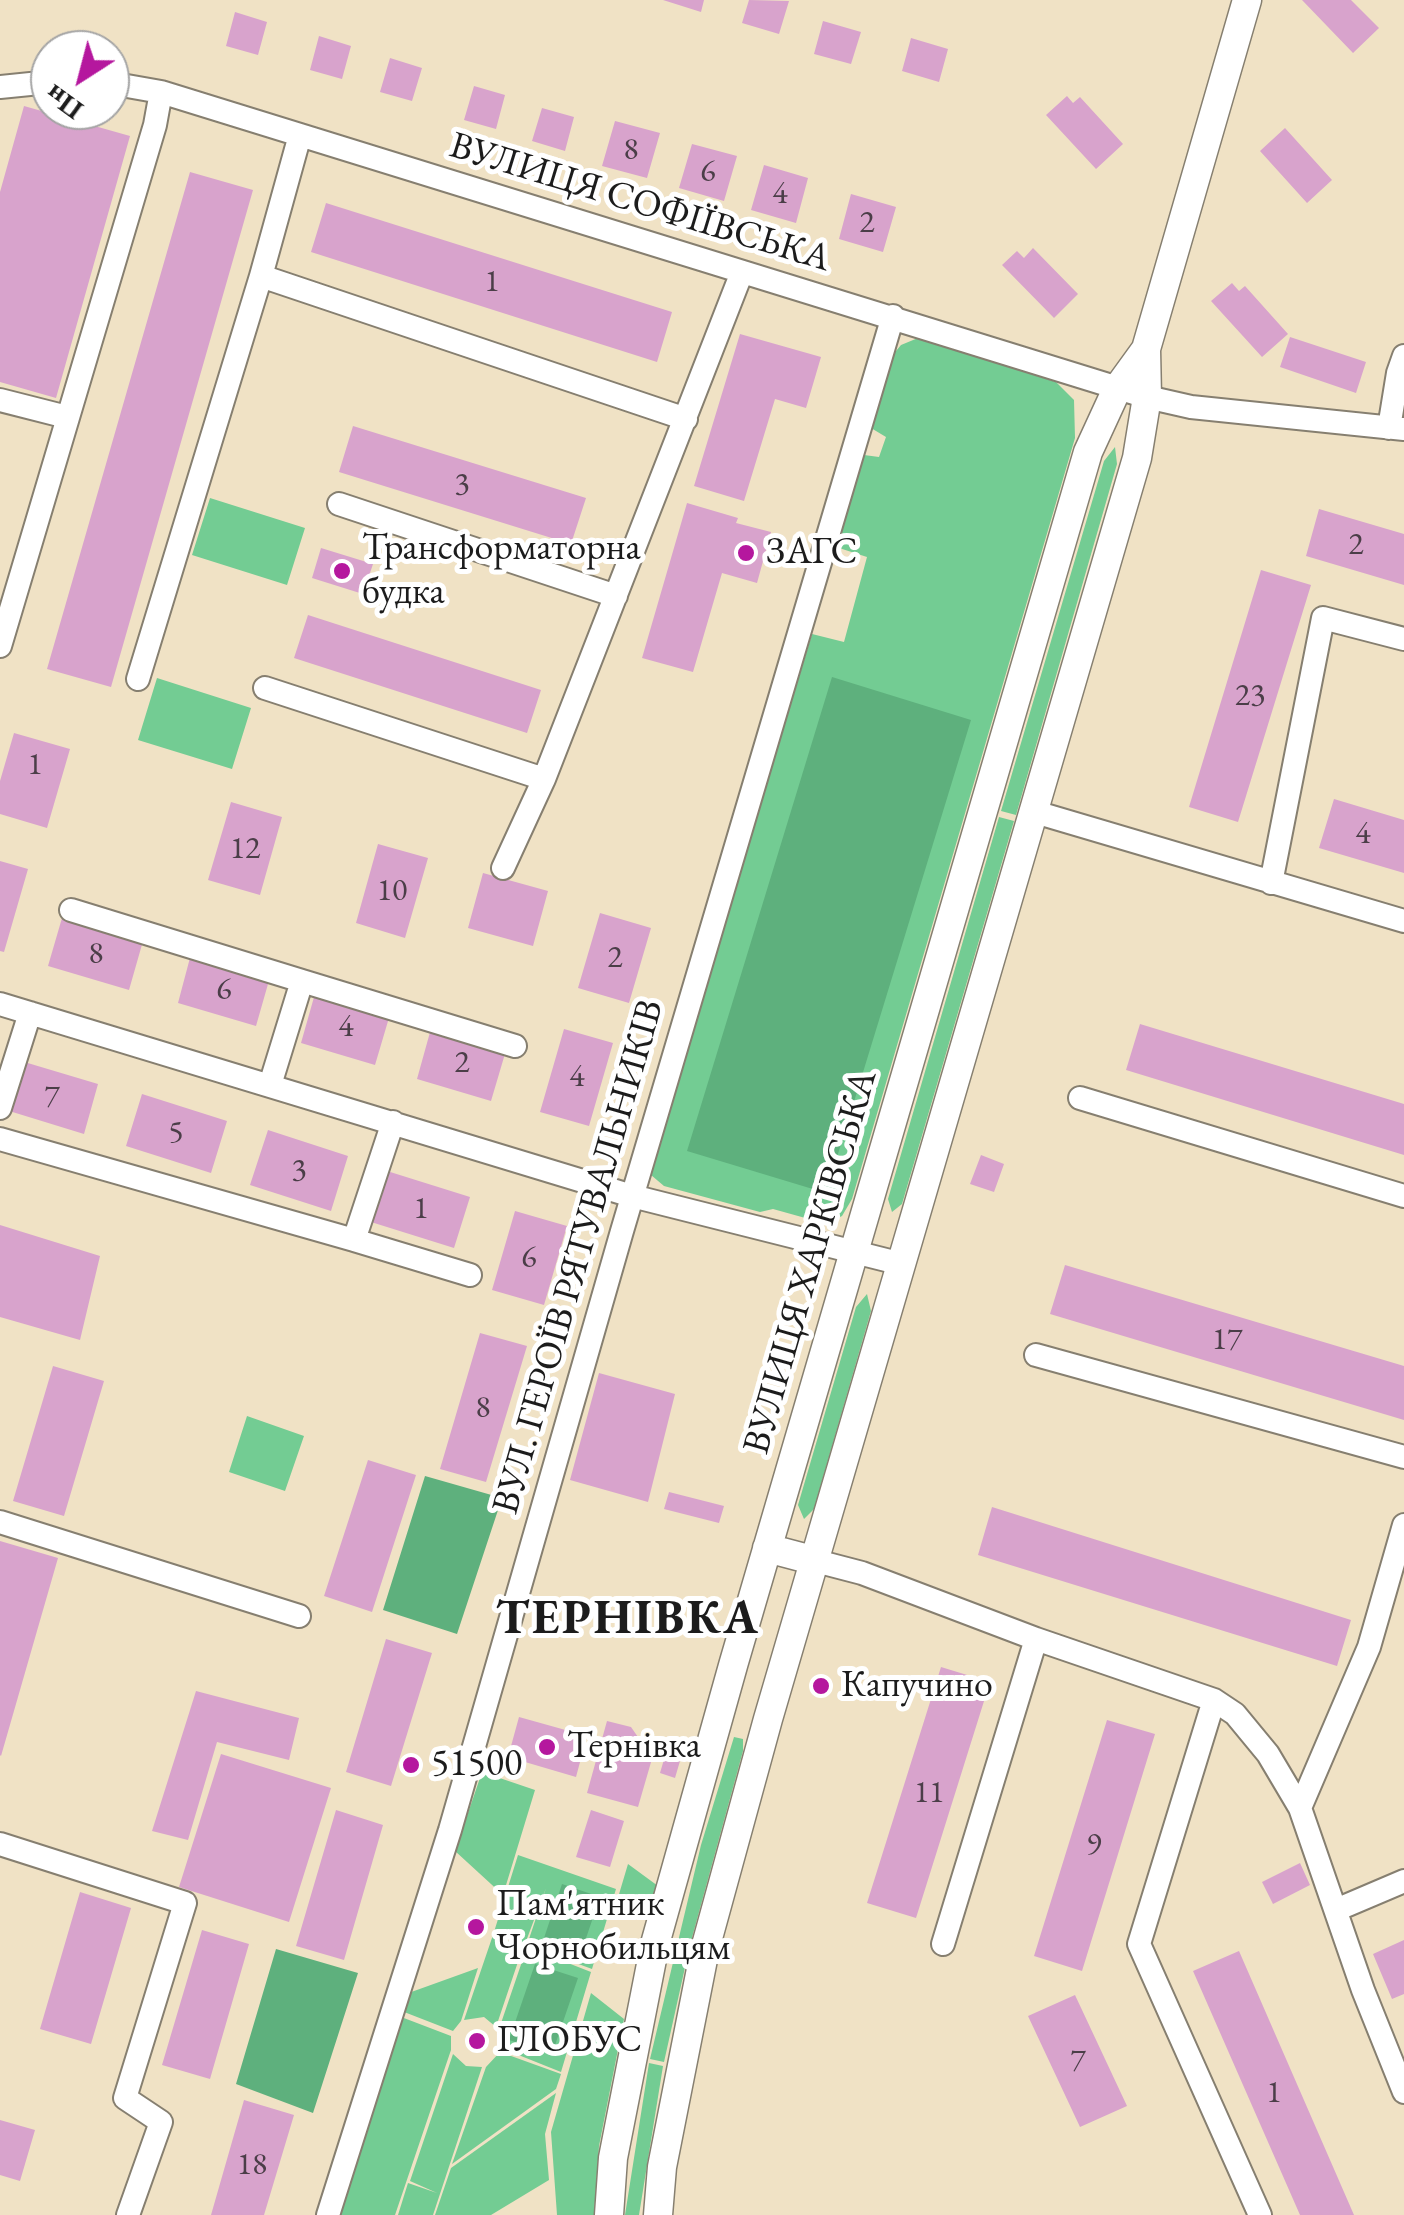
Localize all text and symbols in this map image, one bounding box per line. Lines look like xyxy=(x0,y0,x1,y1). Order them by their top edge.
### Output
north arrow xyxy=(30,30,130,130)
text: Пн xyxy=(37,77,90,128)
street label: ВУЛИЦЯ СОФІЇВСЬКА xyxy=(444,123,836,283)
house number: 8 xyxy=(623,131,639,169)
house number: 6 xyxy=(700,153,716,191)
house number: 4 xyxy=(772,175,788,213)
house number: 2 xyxy=(859,204,875,242)
house number: 1 xyxy=(484,263,500,301)
house number: 3 xyxy=(454,466,470,504)
place label: Трансформаторна будка xyxy=(362,526,641,616)
house number: 2 xyxy=(1348,526,1364,564)
place label: ЗАГС xyxy=(766,530,858,576)
marker: ЗАГС xyxy=(735,542,757,564)
marker: Трансформаторна будка xyxy=(331,560,353,582)
house number: 23 xyxy=(1235,677,1265,715)
house number: 1 xyxy=(27,746,43,784)
house number: 4 xyxy=(1355,815,1371,853)
house number: 12 xyxy=(230,830,260,868)
house number: 10 xyxy=(377,872,407,910)
house number: 8 xyxy=(88,935,104,973)
house number: 2 xyxy=(607,939,623,977)
house number: 6 xyxy=(216,971,232,1009)
street label: ВУЛ. ГЕРОЇВ РЯТУВАЛЬНИКІВ xyxy=(484,995,674,1519)
house number: 4 xyxy=(338,1008,354,1046)
house number: 2 xyxy=(454,1044,470,1082)
house number: 4 xyxy=(569,1058,585,1096)
street label: ВУЛИЦЯ ХАРКІВСЬКА xyxy=(734,1065,888,1459)
house number: 7 xyxy=(44,1078,60,1116)
house number: 5 xyxy=(168,1114,184,1152)
house number: 3 xyxy=(291,1152,307,1190)
house number: 1 xyxy=(413,1190,429,1228)
house number: 6 xyxy=(521,1239,537,1277)
house number: 17 xyxy=(1212,1321,1242,1359)
house number: 8 xyxy=(475,1389,491,1427)
district label: ТЕРНІВКА xyxy=(496,1591,760,1649)
place label: Капучино xyxy=(841,1663,993,1709)
marker: Капучино xyxy=(810,1675,832,1697)
place label: Тернівка xyxy=(567,1724,701,1770)
marker: Тернівка xyxy=(536,1736,558,1758)
place label: 51500 xyxy=(431,1742,522,1788)
marker: 51500 xyxy=(400,1754,422,1776)
house number: 11 xyxy=(914,1774,944,1812)
house number: 9 xyxy=(1086,1826,1102,1864)
place label: Пам'ятник Чорнобильцям xyxy=(496,1882,730,1972)
marker: Пам'ятник Чорнобильцям xyxy=(465,1916,487,1938)
place label: ГЛОБУС xyxy=(497,2018,642,2064)
marker: ГЛОБУС xyxy=(466,2030,488,2052)
house number: 7 xyxy=(1070,2042,1086,2080)
house number: 1 xyxy=(1266,2074,1282,2112)
house number: 18 xyxy=(237,2146,267,2184)

